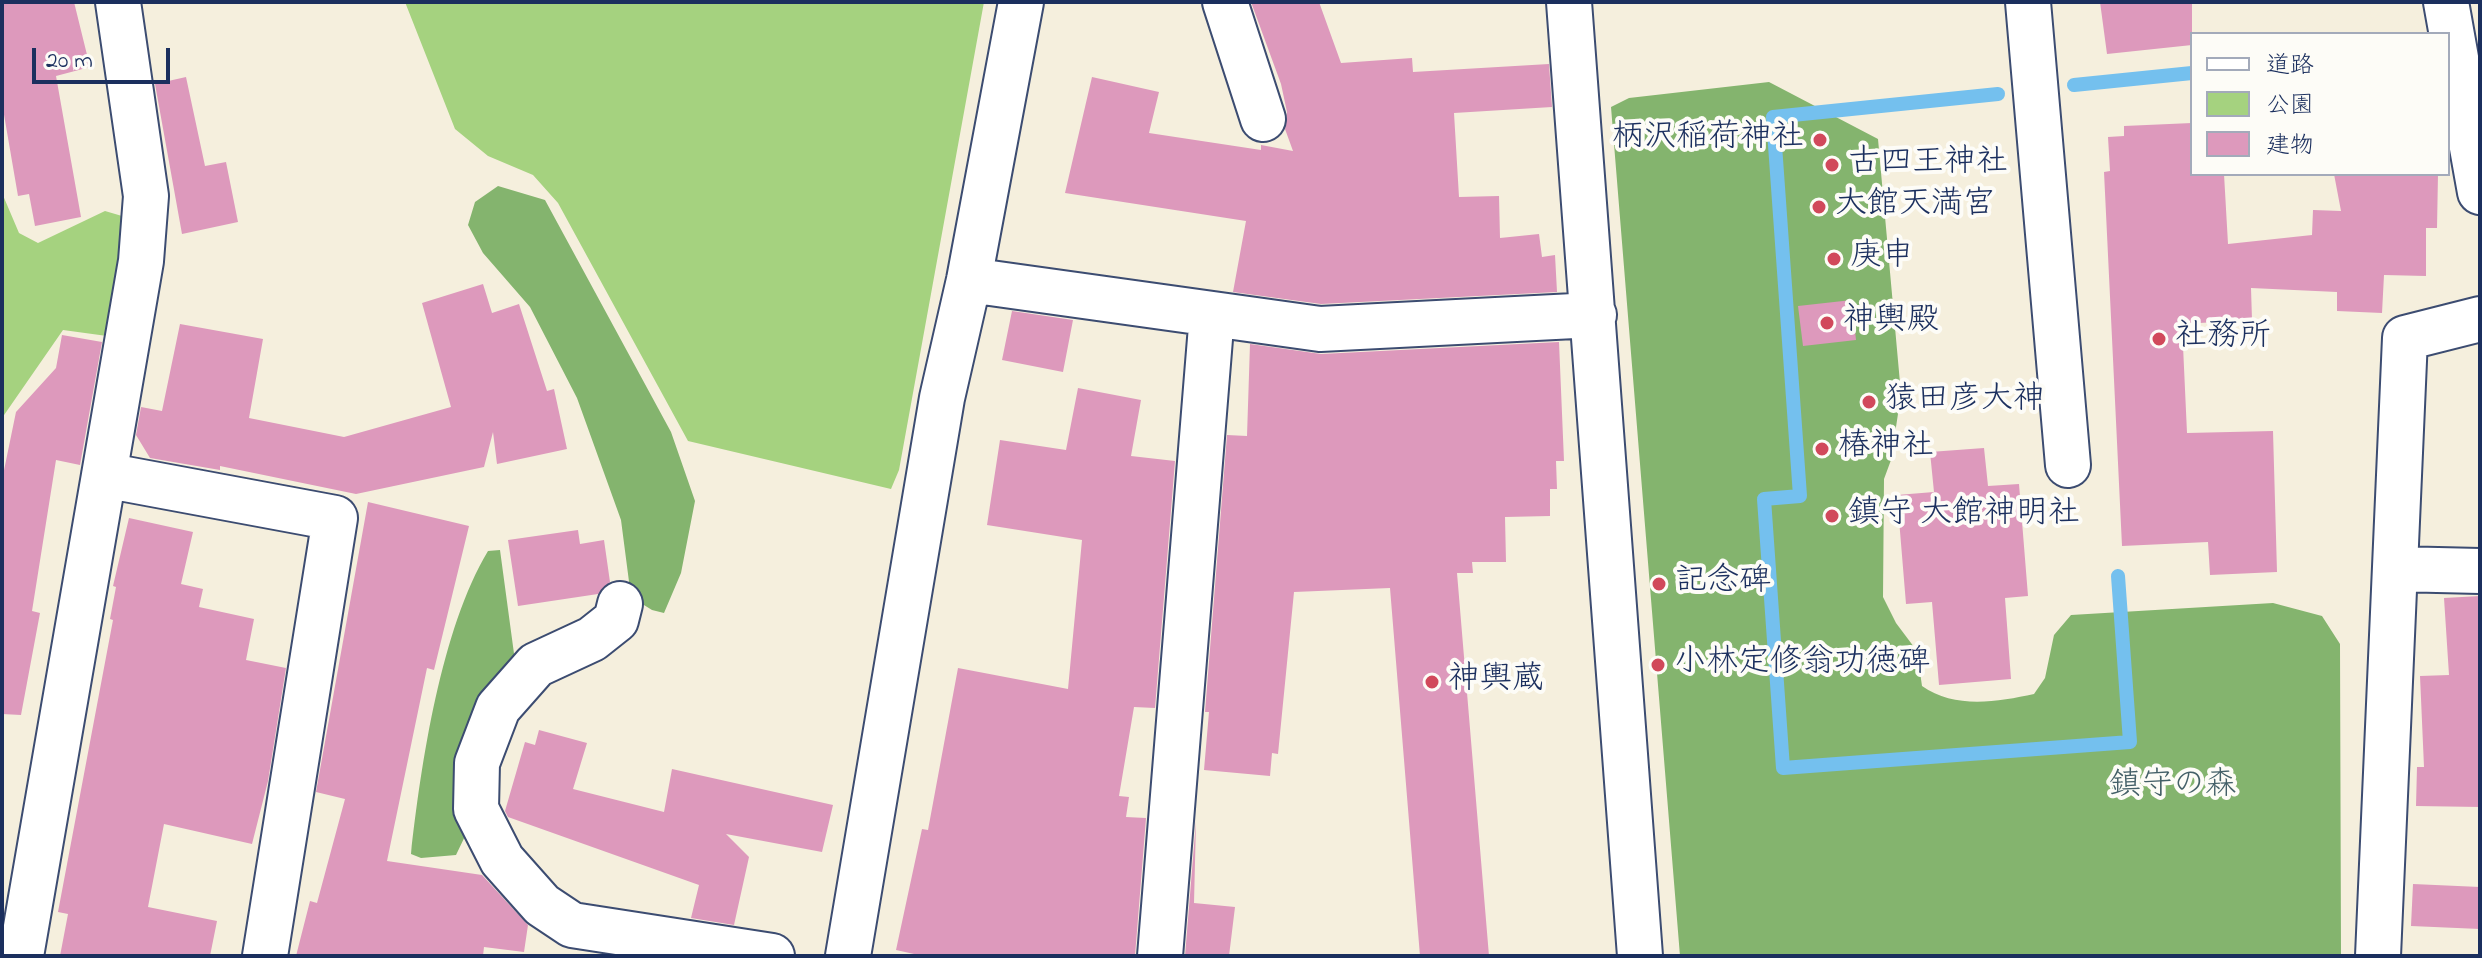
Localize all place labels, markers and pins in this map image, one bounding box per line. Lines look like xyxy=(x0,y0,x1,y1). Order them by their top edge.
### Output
place label: 柄沢稲荷神社 xyxy=(1612,121,1804,159)
marker: 柄沢稲荷神社 xyxy=(1811,131,1829,149)
place label: 古四王神社 xyxy=(1848,146,2008,184)
marker: 古四王神社 xyxy=(1823,156,1841,174)
place label: 大館天満宮 xyxy=(1835,188,1995,226)
marker: 大館天満宮 xyxy=(1810,198,1828,216)
place label: 庚申 xyxy=(1850,240,1914,278)
marker: 庚申 xyxy=(1825,250,1843,268)
place label: 神輿殿 xyxy=(1843,304,1939,342)
marker: 神輿殿 xyxy=(1818,314,1836,332)
place label: 社務所 xyxy=(2175,320,2271,358)
marker: 社務所 xyxy=(2150,330,2168,348)
place label: 猿田彦大神 xyxy=(1885,383,2045,421)
marker: 猿田彦大神 xyxy=(1860,393,1878,411)
place label: 椿神社 xyxy=(1838,430,1934,468)
marker: 椿神社 xyxy=(1813,440,1831,458)
place label: 鎮守 大館神明社 xyxy=(1848,497,2080,535)
marker: 鎮守 大館神明社 xyxy=(1823,507,1841,525)
place label: 記念碑 xyxy=(1675,565,1771,603)
marker: 記念碑 xyxy=(1650,575,1668,593)
place label: 小林定修翁功徳碑 xyxy=(1674,646,1930,684)
marker: 小林定修翁功徳碑 xyxy=(1649,656,1667,674)
place label: 神輿蔵 xyxy=(1448,663,1544,701)
marker: 神輿蔵 xyxy=(1423,673,1441,691)

